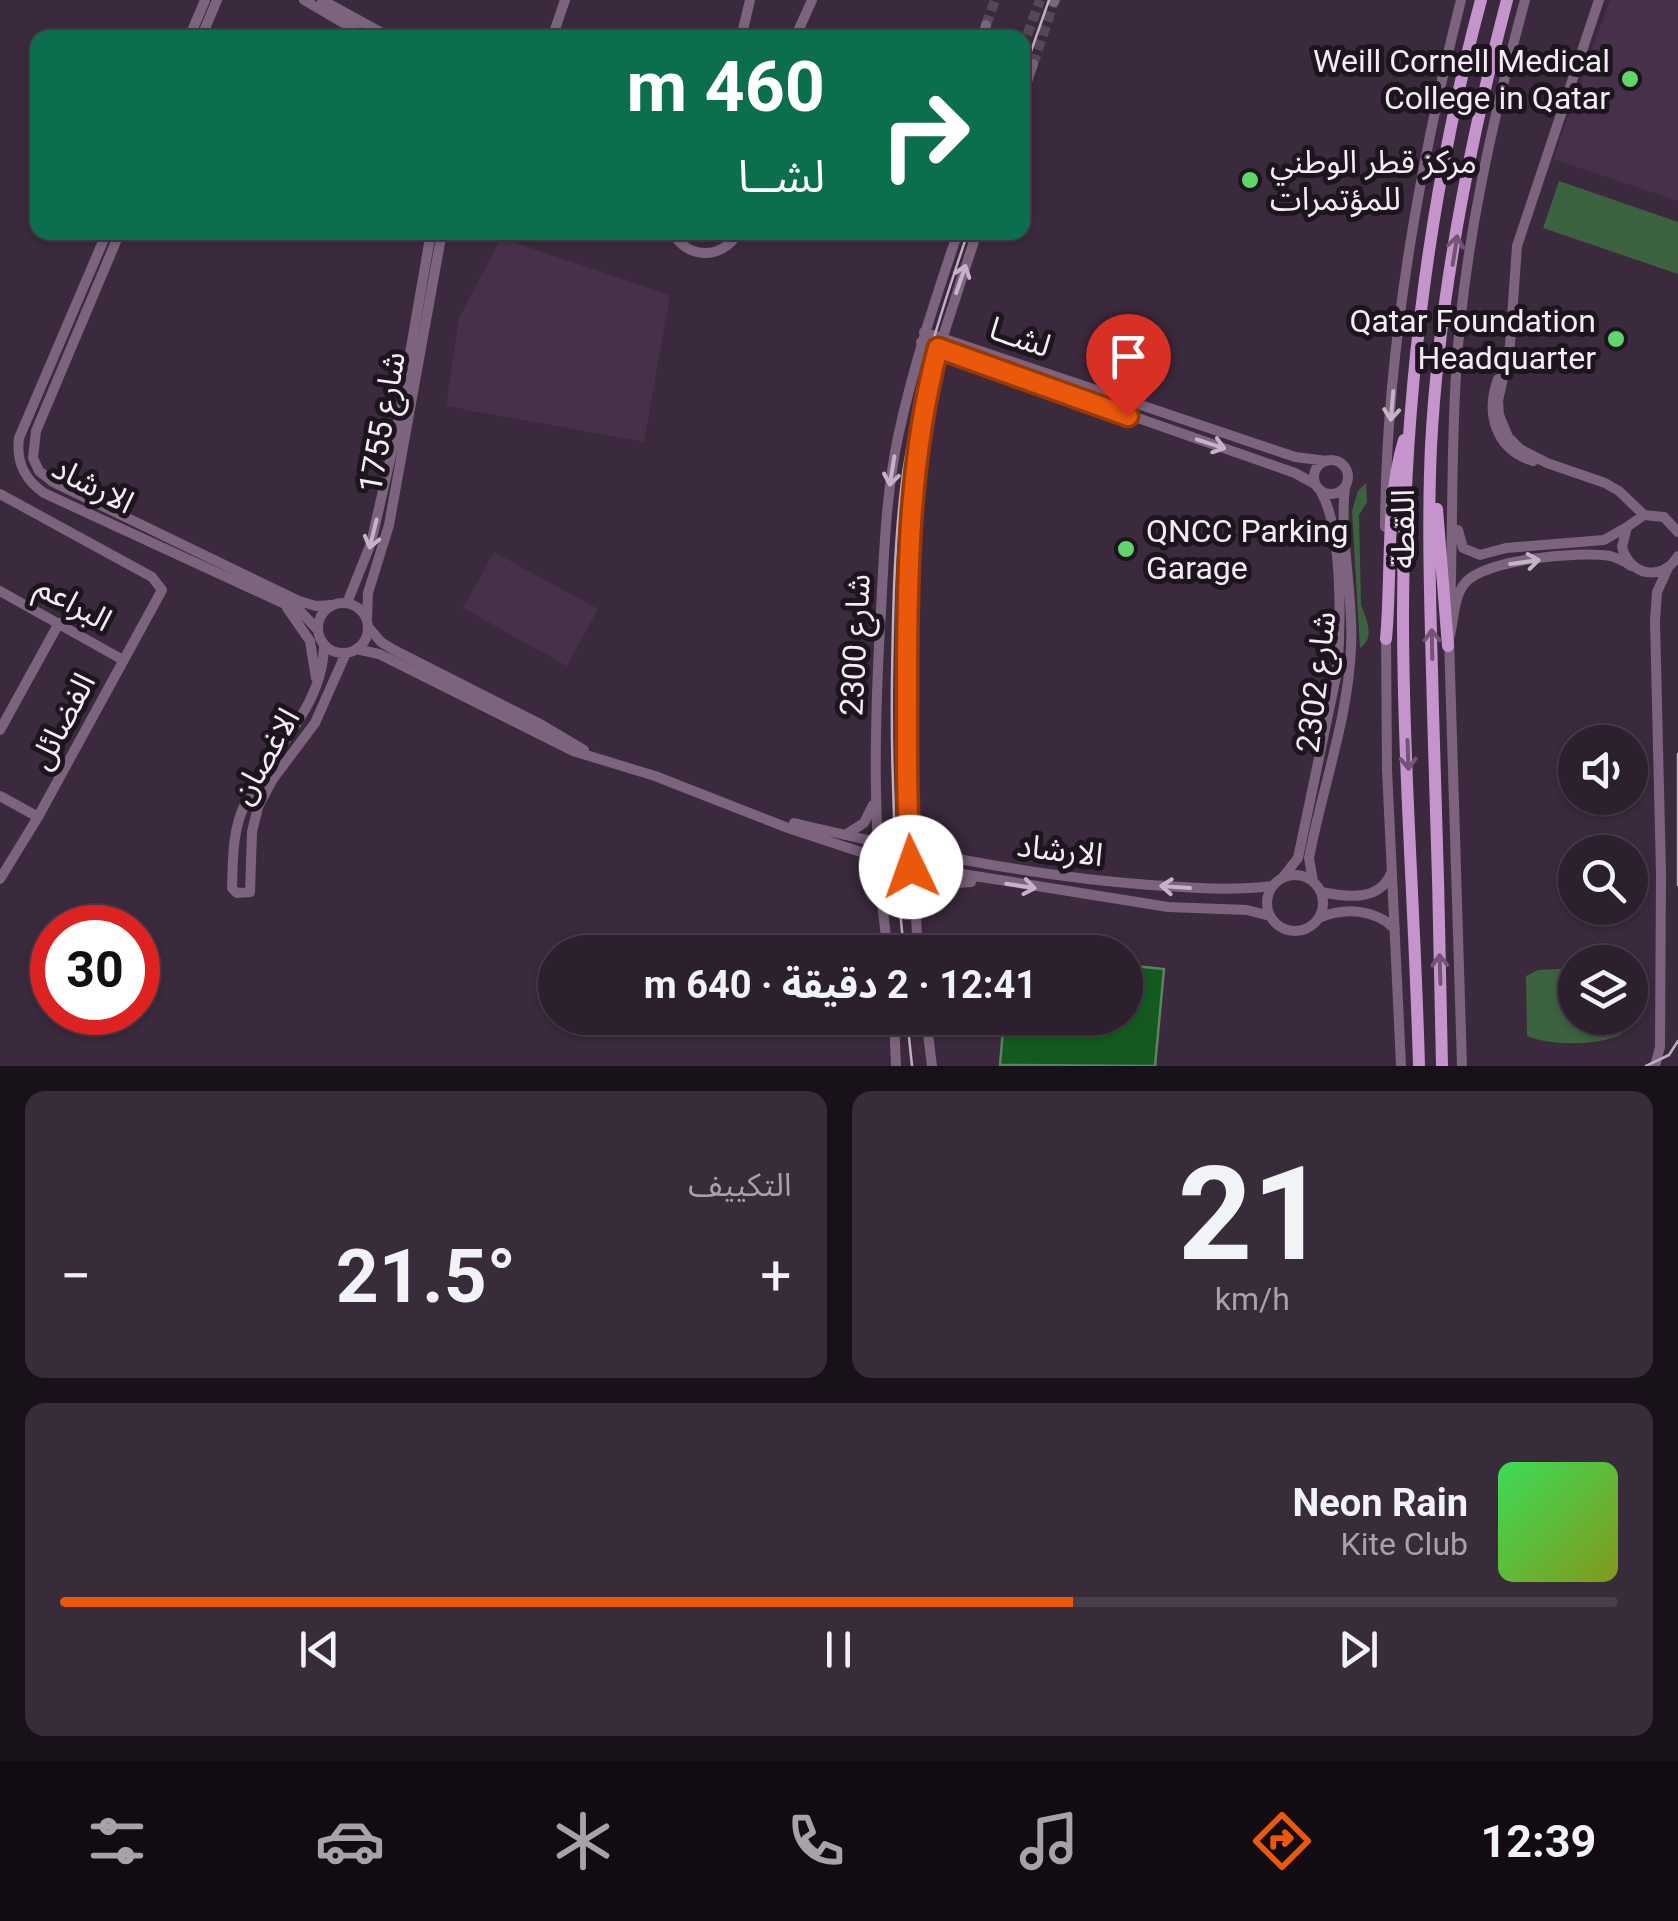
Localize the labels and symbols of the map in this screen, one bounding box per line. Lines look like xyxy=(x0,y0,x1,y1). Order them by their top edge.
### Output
place label: Weill Cornell Medical College in Qatar xyxy=(1313,42,1610,117)
marker: Weill Cornell Medical College in Qatar xyxy=(1619,68,1641,90)
place label: مركز قطر الوطني للمؤتمرات xyxy=(1270,143,1477,218)
marker: مركز قطر الوطني للمؤتمرات xyxy=(1239,169,1261,191)
one-way arrow xyxy=(1446,234,1464,267)
one-way arrow xyxy=(953,265,971,296)
place label: Qatar Foundation Headquarter xyxy=(1349,302,1596,377)
street label: لشــا xyxy=(984,309,1056,365)
pin xyxy=(1086,314,1171,417)
marker: Qatar Foundation Headquarter xyxy=(1605,328,1627,350)
street label: شارع 1755 xyxy=(351,349,418,496)
one-way arrow xyxy=(1383,390,1402,422)
one-way arrow xyxy=(1195,437,1227,455)
street label: الارشاد xyxy=(46,448,140,522)
one-way arrow xyxy=(882,454,901,487)
street label: اللقطة xyxy=(1384,489,1422,569)
place label: QNCC Parking Garage xyxy=(1146,512,1348,587)
one-way arrow xyxy=(363,517,381,549)
marker: QNCC Parking Garage xyxy=(1115,538,1137,560)
one-way arrow xyxy=(1508,552,1541,570)
street label: البراعم xyxy=(27,567,118,644)
street label: شارع 2300 xyxy=(832,573,883,717)
street label: شارع 2302 xyxy=(1288,609,1348,756)
one-way arrow xyxy=(1422,628,1441,660)
street label: الفضائل xyxy=(21,666,103,776)
street label: الاغصان xyxy=(223,701,307,811)
one-way arrow xyxy=(1399,739,1418,771)
position arrow xyxy=(859,815,963,919)
street label: الارشاد xyxy=(1015,826,1105,874)
one-way arrow xyxy=(1004,877,1037,895)
one-way arrow xyxy=(1159,877,1191,896)
speed limit sign: 30 xyxy=(30,905,160,1035)
one-way arrow xyxy=(1431,953,1450,985)

